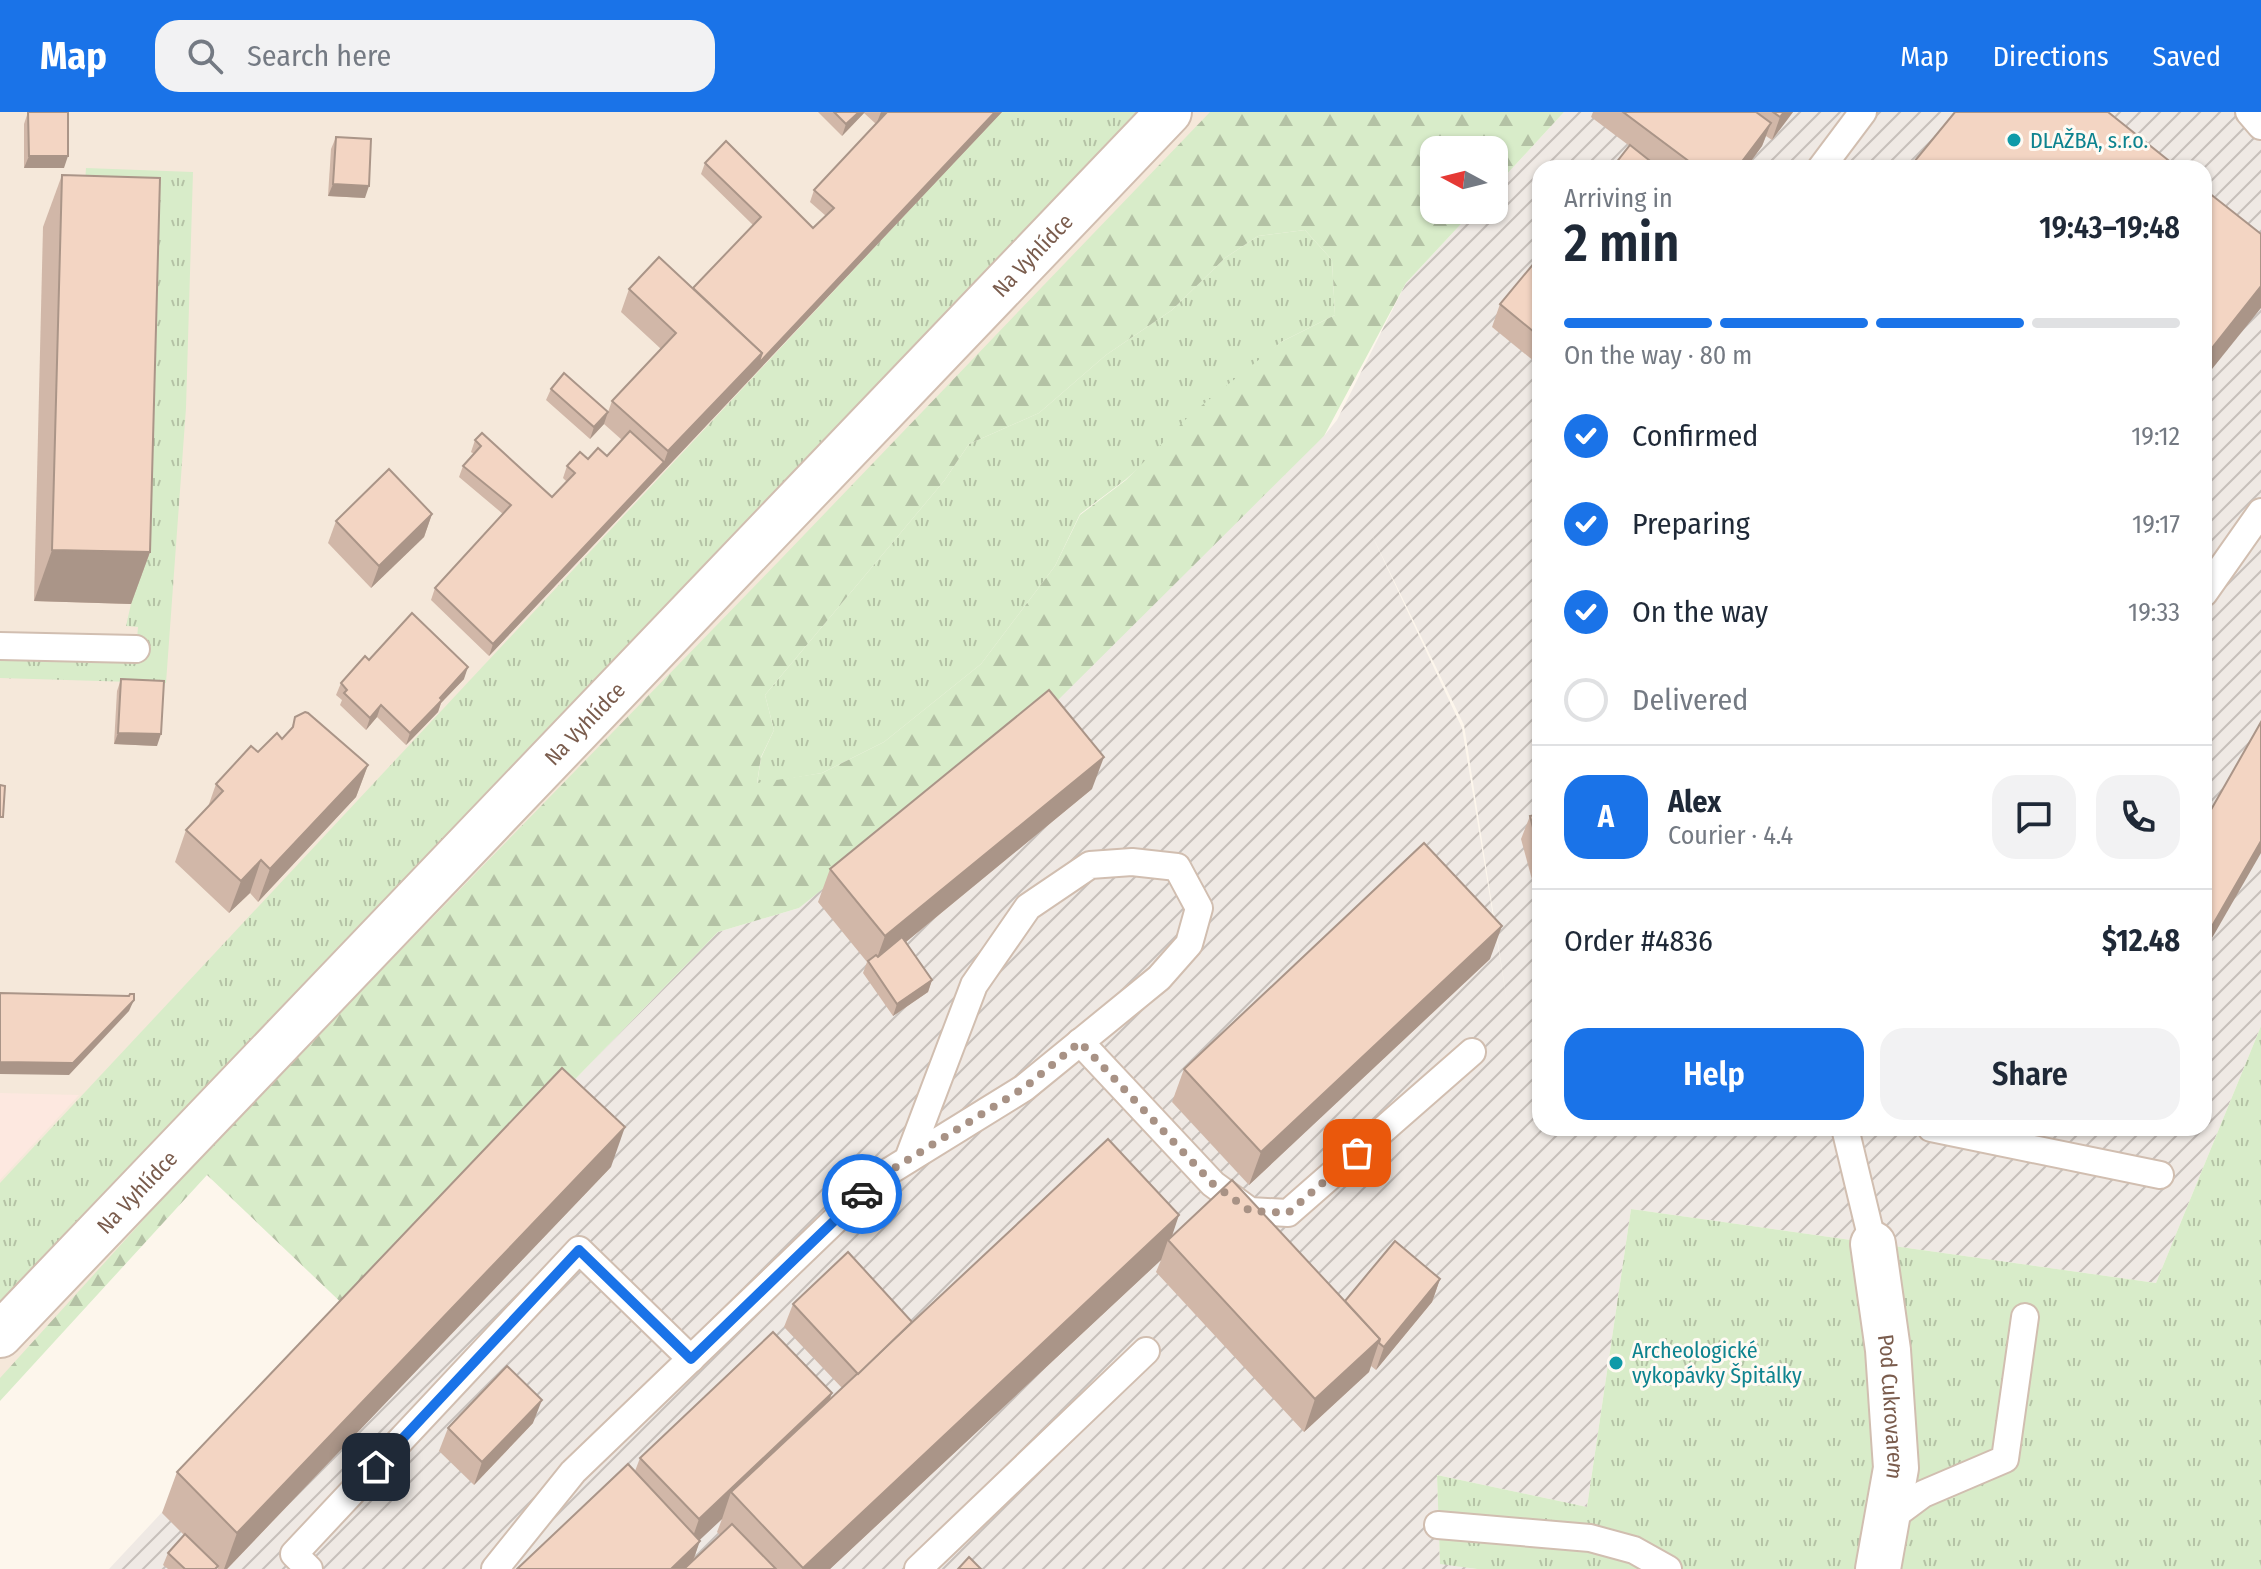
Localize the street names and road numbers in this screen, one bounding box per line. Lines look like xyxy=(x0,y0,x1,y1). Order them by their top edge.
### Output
street label: Na Vyhlídce xyxy=(986,208,1078,302)
street label: Na Vyhlídce xyxy=(539,676,631,771)
street label: Na Vyhlídce xyxy=(91,1145,183,1239)
street label: Pod Cukrovarem xyxy=(1872,1332,1910,1482)

